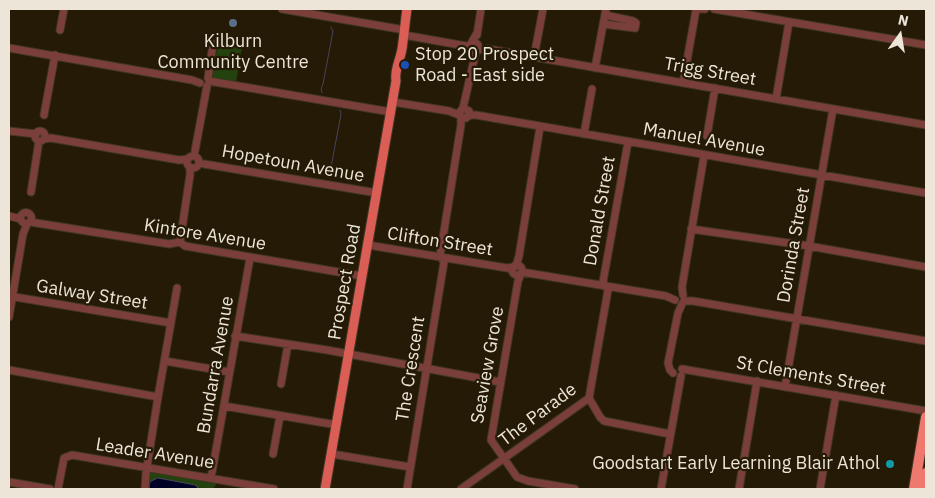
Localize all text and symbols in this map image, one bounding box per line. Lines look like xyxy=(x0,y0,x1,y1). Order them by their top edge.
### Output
north arrow xyxy=(875,10,925,60)
text: N xyxy=(896,10,910,30)
marker: Kilburn Community Centre xyxy=(227,17,239,29)
place label: Kilburn Community Centre xyxy=(157,31,309,74)
place label: Stop 20 Prospect Road - East side xyxy=(415,44,554,86)
street label: Trigg Street xyxy=(662,53,758,91)
marker: Stop 20 Prospect Road - East side xyxy=(399,59,411,71)
street label: Manuel Avenue xyxy=(641,119,767,161)
street label: Hopetoun Avenue xyxy=(220,141,366,187)
street label: Donald Street xyxy=(580,154,620,268)
street label: Dorinda Street xyxy=(773,185,815,305)
street label: Kintore Avenue xyxy=(142,215,268,255)
street label: Prospect Road xyxy=(324,222,366,342)
street label: Clifton Street xyxy=(386,223,494,261)
street label: Galway Street xyxy=(35,276,149,314)
street label: Bundarra Avenue xyxy=(193,295,239,435)
street label: Seaview Grove xyxy=(467,305,509,425)
street label: The Crescent xyxy=(392,315,430,423)
street label: St Clements Street xyxy=(735,352,887,400)
street label: The Parade xyxy=(495,379,581,451)
street label: Leader Avenue xyxy=(94,434,216,474)
place label: Goodstart Early Learning Blair Athol xyxy=(592,453,880,475)
marker: Goodstart Early Learning Blair Athol xyxy=(884,458,896,470)

